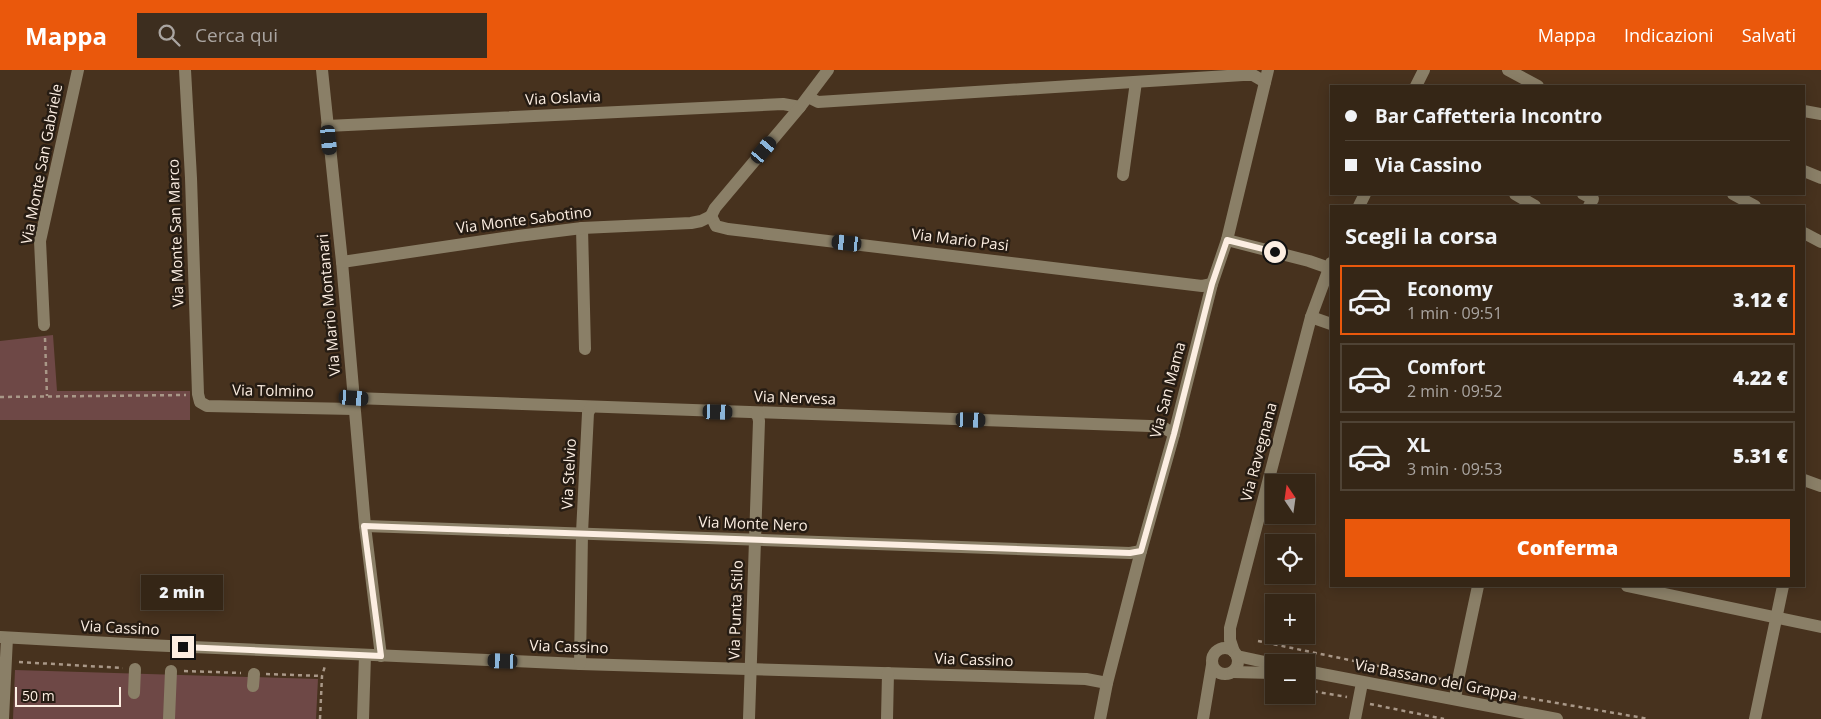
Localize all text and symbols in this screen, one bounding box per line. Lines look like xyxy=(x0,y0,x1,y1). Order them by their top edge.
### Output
search box xyxy=(137,13,487,58)
text: Mappa xyxy=(25,19,107,52)
icon: search xyxy=(155,21,183,49)
text: Cerca qui xyxy=(195,22,278,48)
text: Mappa xyxy=(1538,23,1596,47)
text: Indicazioni xyxy=(1624,23,1714,47)
text: Salvati xyxy=(1742,23,1796,47)
street label: Via Monte San Gabriele xyxy=(16,82,66,246)
street label: Via Oslavia xyxy=(525,85,601,109)
text: Bar Caffetteria Incontro xyxy=(1375,103,1602,129)
car xyxy=(319,124,338,156)
car xyxy=(748,134,779,166)
text: Via Cassino xyxy=(1375,152,1482,178)
street label: Via Monte San Marco xyxy=(162,159,188,307)
street label: Via Monte Sabotino xyxy=(455,201,593,237)
text: Scegli la corsa xyxy=(1345,220,1498,250)
street label: Via Mario Pasi xyxy=(910,223,1010,255)
street label: Via Mario Montanari xyxy=(312,233,344,377)
car xyxy=(831,234,862,252)
route start xyxy=(1264,241,1286,263)
text: Economy xyxy=(1407,276,1493,302)
icon: car xyxy=(1347,278,1392,323)
text: 3.12 € xyxy=(1733,287,1788,313)
text: 1 min · 09:51 xyxy=(1407,302,1502,324)
street label: Via San Mama xyxy=(1145,339,1189,440)
text: Comfort xyxy=(1407,354,1486,380)
icon: car xyxy=(1347,356,1392,401)
text: 4.22 € xyxy=(1733,365,1788,391)
street label: Via Tolmino xyxy=(232,379,314,401)
text: 2 min · 09:52 xyxy=(1407,380,1502,402)
street label: Via Nervesa xyxy=(754,386,836,408)
car xyxy=(338,389,369,407)
street label: Via Ravegnana xyxy=(1235,400,1281,503)
car xyxy=(702,404,733,420)
car xyxy=(955,412,986,428)
text: XL xyxy=(1407,432,1430,458)
icon: car xyxy=(1347,434,1392,479)
street label: Via Stelvio xyxy=(556,438,580,510)
text: 5.31 € xyxy=(1733,443,1788,469)
text: 3 min · 09:53 xyxy=(1407,458,1502,480)
north arrow xyxy=(1265,474,1315,524)
map controls xyxy=(1265,474,1315,704)
street label: Via Monte Nero xyxy=(698,511,808,535)
button: Conferma xyxy=(1345,519,1790,577)
button: locate xyxy=(1265,534,1315,584)
street label: Via Punta Stilo xyxy=(723,560,747,660)
callout: 2 min xyxy=(142,574,224,610)
text: 2 min xyxy=(159,581,205,603)
button: + xyxy=(1265,594,1315,644)
street label: Via Cassino xyxy=(80,615,160,639)
street label: Via Cassino xyxy=(529,635,609,657)
route end xyxy=(172,636,194,658)
street label: Via Cassino xyxy=(934,648,1014,670)
car xyxy=(487,653,518,669)
street label: Via Bassano del Grappa xyxy=(1353,653,1519,705)
button: − xyxy=(1265,654,1315,704)
scale bar xyxy=(15,684,121,707)
text: 50 m xyxy=(22,686,55,705)

